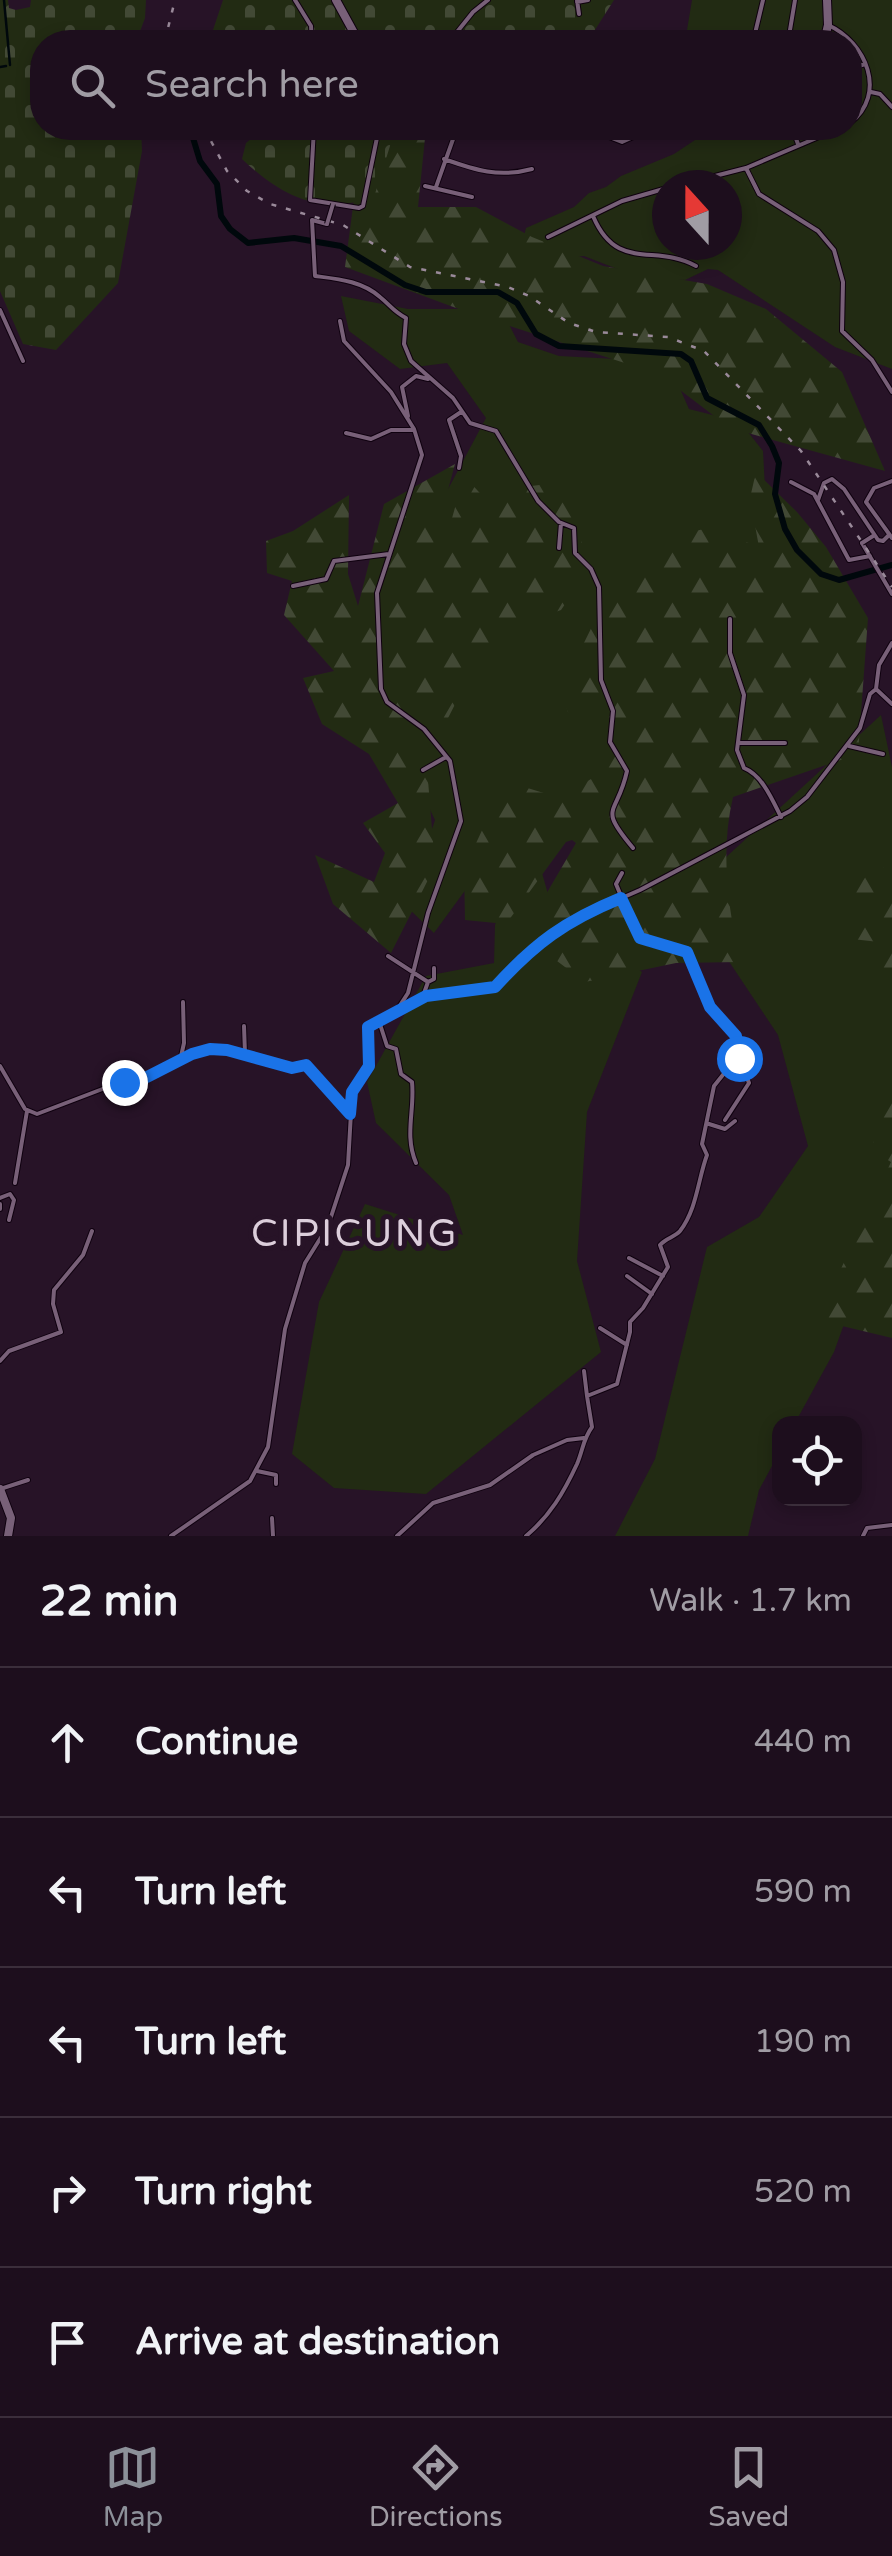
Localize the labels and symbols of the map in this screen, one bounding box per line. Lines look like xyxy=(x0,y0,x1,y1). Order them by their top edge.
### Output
north arrow xyxy=(652,170,742,260)
route start xyxy=(717,1036,763,1082)
route end xyxy=(102,1060,148,1106)
district label: CIPICUNG xyxy=(251,1211,459,1257)

